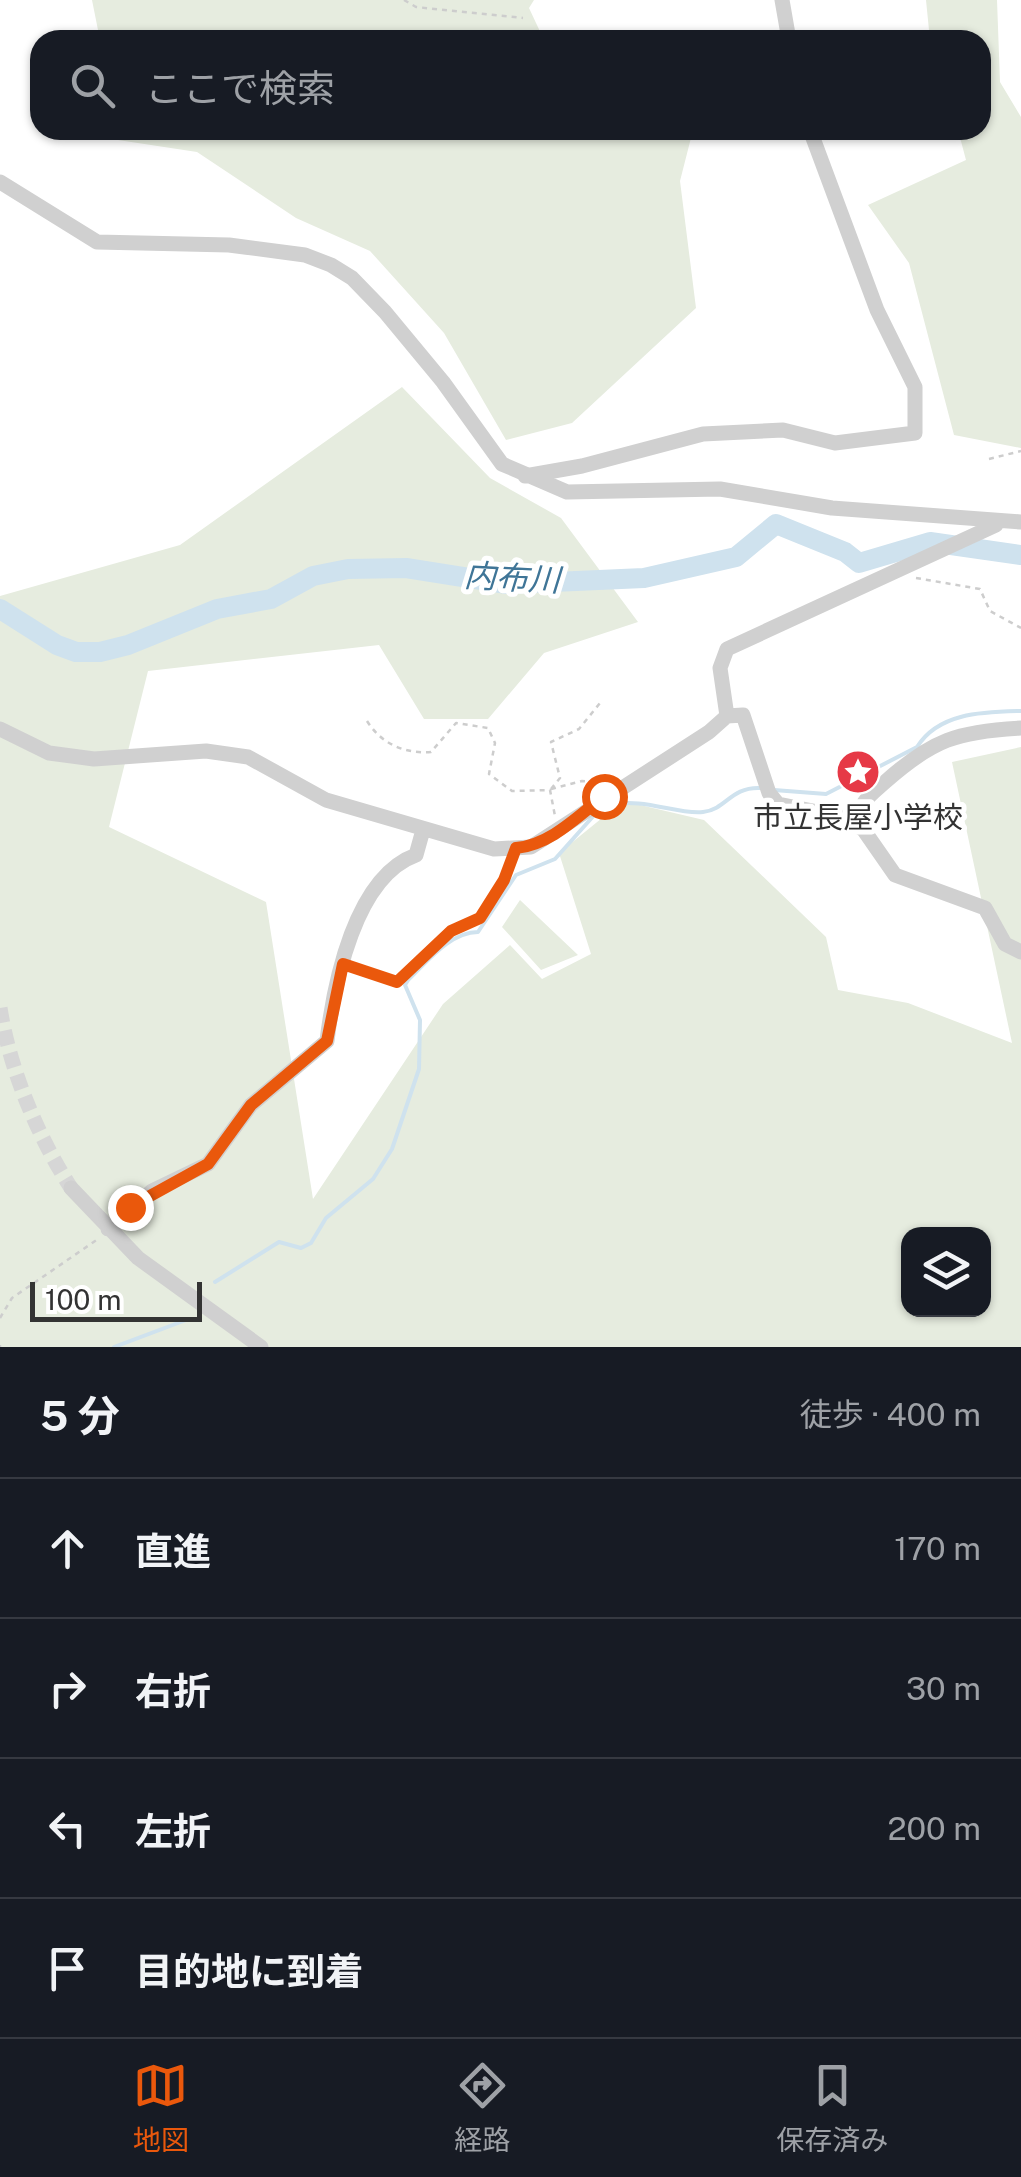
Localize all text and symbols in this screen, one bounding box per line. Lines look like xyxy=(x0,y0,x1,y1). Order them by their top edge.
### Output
search box xyxy=(30,30,991,140)
icon: search xyxy=(65,58,120,113)
text: ここで検索 xyxy=(145,66,335,111)
water label: 内布川 xyxy=(463,557,564,599)
place icon: 市立長屋小学校 xyxy=(835,749,881,795)
route start xyxy=(582,774,628,820)
place label: 市立長屋小学校 xyxy=(753,799,963,835)
route end xyxy=(108,1185,154,1231)
map controls xyxy=(901,1227,991,1317)
button: layers xyxy=(901,1227,991,1317)
scale bar xyxy=(30,1277,202,1322)
text: 100 m xyxy=(45,1283,122,1316)
text: 5 分 xyxy=(40,1391,120,1440)
text: 徒歩 · 400 m xyxy=(800,1396,981,1433)
icon: ahead xyxy=(40,1521,95,1576)
text: 直進 xyxy=(135,1529,211,1574)
text: 170 m xyxy=(894,1530,981,1567)
icon: right xyxy=(40,1661,95,1716)
text: 右折 xyxy=(135,1669,211,1714)
text: 30 m xyxy=(906,1670,981,1707)
icon: left xyxy=(40,1801,95,1856)
text: 左折 xyxy=(135,1809,211,1854)
text: 200 m xyxy=(888,1810,981,1847)
icon: arrive xyxy=(40,1941,95,1996)
text: 目的地に到着 xyxy=(135,1949,363,1994)
tab: 地図 xyxy=(133,2058,189,2158)
tab: 経路 xyxy=(454,2058,510,2158)
tab: 保存済み xyxy=(776,2058,888,2158)

